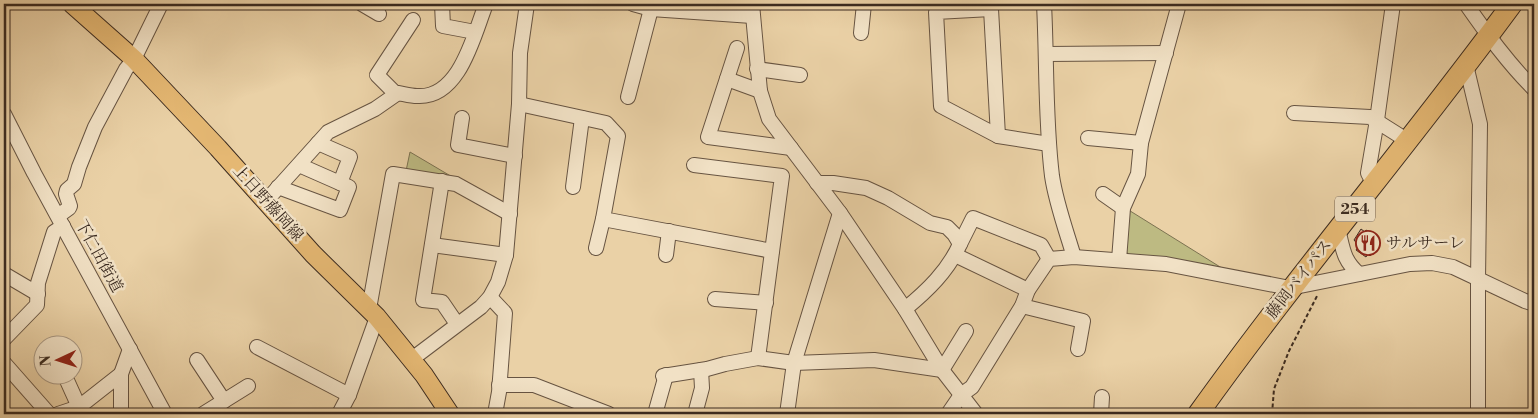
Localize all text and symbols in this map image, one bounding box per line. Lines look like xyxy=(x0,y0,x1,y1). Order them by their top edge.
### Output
street label: 上日野藤岡線 xyxy=(228,161,308,245)
road number: 254 xyxy=(1335,196,1375,222)
street label: 下仁田街道 xyxy=(71,216,127,296)
restaurant icon: サルサーレ xyxy=(1355,230,1381,256)
place label: サルサーレ xyxy=(1386,233,1465,253)
street label: 藤岡バイパス xyxy=(1262,235,1336,323)
north arrow xyxy=(32,336,82,386)
text: N xyxy=(37,355,55,367)

